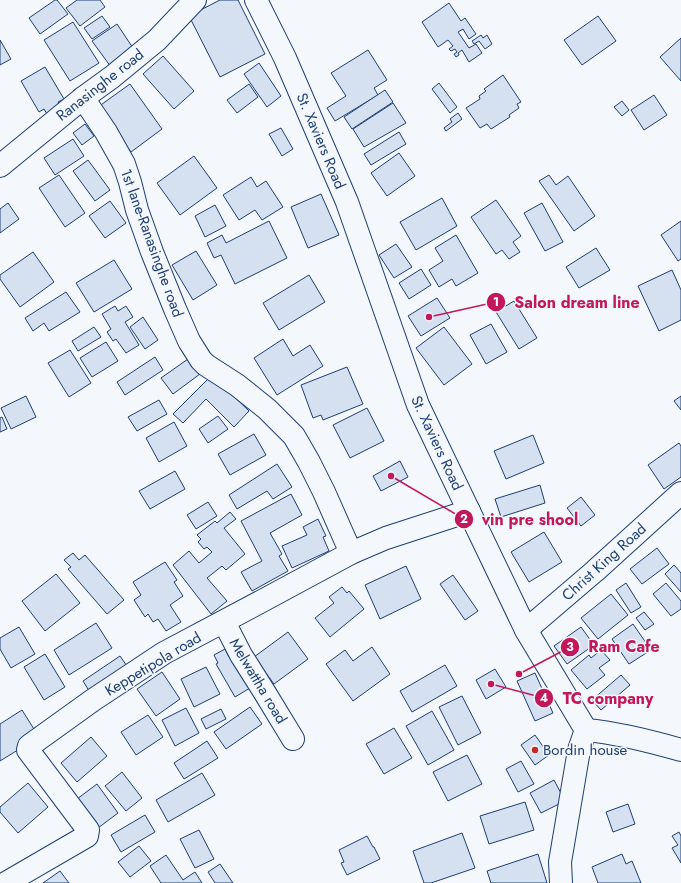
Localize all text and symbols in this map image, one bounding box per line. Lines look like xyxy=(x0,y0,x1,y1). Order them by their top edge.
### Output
street label: Ranasinghe road xyxy=(51,44,149,126)
street label: St. Xaviers Road xyxy=(291,89,351,193)
street label: 1st lane-Ranasinghe road xyxy=(115,166,189,320)
callout: Salon dream line xyxy=(486,288,647,316)
text: Salon dream line xyxy=(514,291,640,314)
text: 1 xyxy=(493,293,499,311)
street label: St. Xaviers Road xyxy=(405,392,469,494)
callout: vin pre shool xyxy=(454,505,587,533)
text: vin pre shool xyxy=(481,508,578,531)
text: 2 xyxy=(460,510,468,528)
street label: Christ King Road xyxy=(557,518,651,606)
street label: Keppetipola road xyxy=(101,627,205,701)
callout: Ram Cafe xyxy=(560,633,668,661)
street label: Melwattha road xyxy=(224,634,292,728)
text: Ram Cafe xyxy=(588,635,660,658)
text: 3 xyxy=(566,638,574,656)
callout: TC company xyxy=(534,684,661,712)
text: TC company xyxy=(563,687,654,710)
text: 4 xyxy=(540,689,548,707)
place label: Bordin house xyxy=(543,739,628,761)
marker: Bordin house xyxy=(530,745,540,755)

